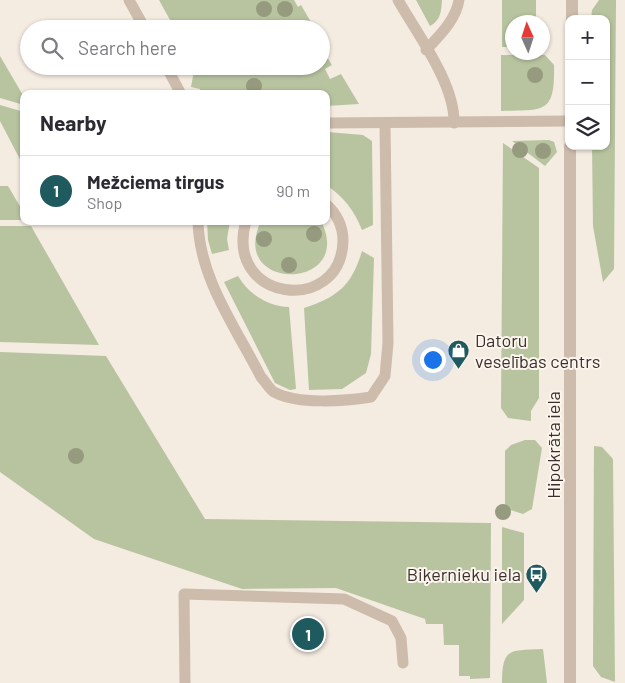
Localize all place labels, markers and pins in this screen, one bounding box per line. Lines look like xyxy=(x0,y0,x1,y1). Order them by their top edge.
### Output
place label: Datoru veselības centrs xyxy=(475,329,600,372)
shop icon: Datoru veselības centrs xyxy=(447,338,471,369)
bus stop icon: Biķernieku iela xyxy=(525,562,549,593)
place label: Biķernieku iela xyxy=(407,563,521,585)
pin: 1 xyxy=(292,615,324,653)

